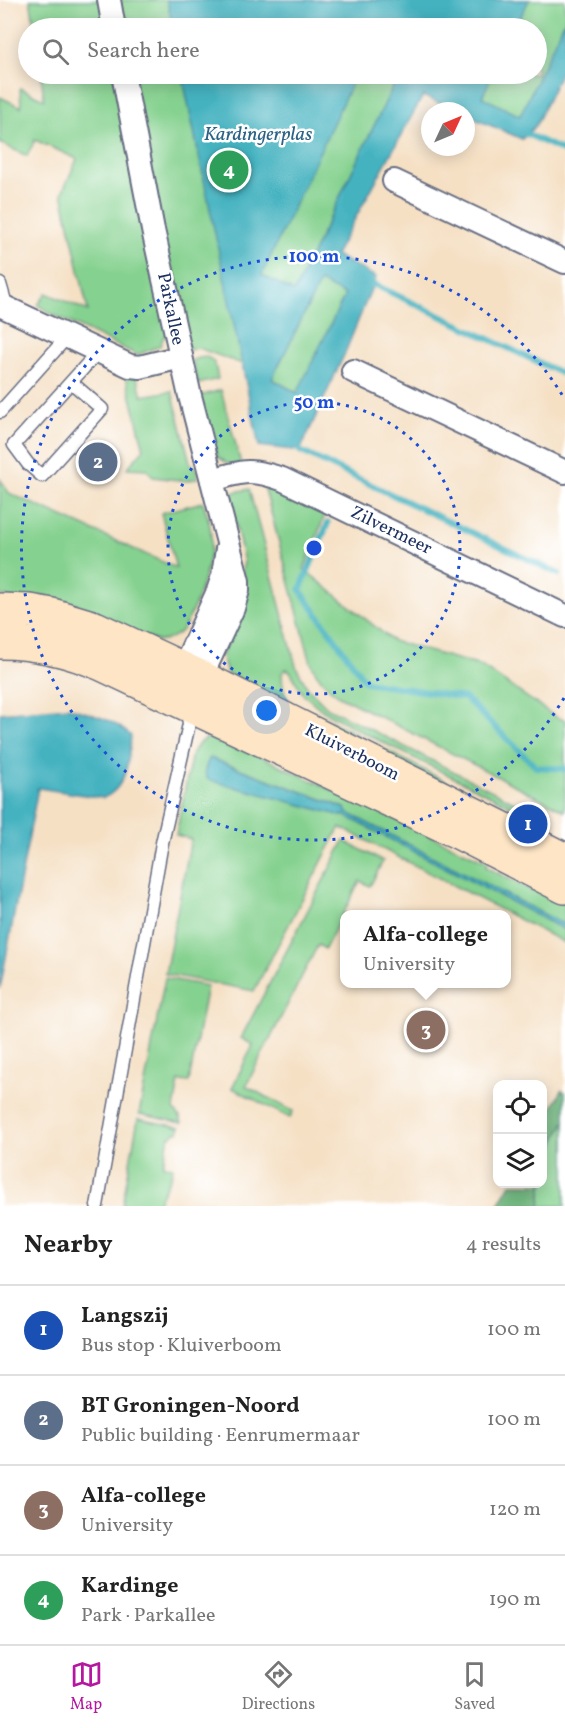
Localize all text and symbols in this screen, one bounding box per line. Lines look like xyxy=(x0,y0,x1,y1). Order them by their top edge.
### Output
search box xyxy=(18,18,547,84)
icon: search xyxy=(39,35,72,68)
text: Search here xyxy=(87,36,200,67)
north arrow xyxy=(421,102,475,156)
water label: Kardingerplas xyxy=(204,121,313,149)
pin: 4 xyxy=(210,148,248,192)
text: 100 m xyxy=(289,245,339,270)
street label: Parkallee xyxy=(150,270,190,348)
text: 50 m xyxy=(294,391,334,416)
pin: 2 xyxy=(78,440,118,484)
street label: Zilvermeer xyxy=(346,500,436,562)
centre of rings xyxy=(304,538,324,558)
your location xyxy=(252,696,281,725)
street label: Kluiverboom xyxy=(300,718,404,788)
pin: 1 xyxy=(508,802,548,846)
popup xyxy=(340,910,511,988)
text: Alfa-college xyxy=(363,920,488,951)
text: University xyxy=(363,951,455,979)
pin: 3 xyxy=(406,1008,446,1052)
map controls xyxy=(493,1080,547,1188)
button: locate xyxy=(493,1080,547,1134)
button: layers xyxy=(493,1134,547,1188)
text: Nearby xyxy=(24,1227,113,1263)
text: 4 results xyxy=(466,1231,541,1259)
text: Langszij xyxy=(81,1301,168,1332)
text: 1 xyxy=(39,1316,48,1344)
text: 100 m xyxy=(487,1316,541,1344)
text: Bus stop · Kluiverboom xyxy=(81,1332,282,1360)
text: BT Groningen-Noord xyxy=(81,1391,300,1422)
text: 2 xyxy=(38,1406,49,1434)
text: 100 m xyxy=(487,1406,541,1434)
text: Public building · Eenrumermaar xyxy=(81,1422,360,1450)
text: Alfa-college xyxy=(81,1481,206,1512)
text: 3 xyxy=(38,1496,49,1524)
text: 120 m xyxy=(489,1496,541,1524)
text: University xyxy=(81,1512,173,1540)
text: Kardinge xyxy=(81,1571,178,1602)
text: 4 xyxy=(37,1586,50,1614)
text: 190 m xyxy=(489,1586,541,1614)
text: Park · Parkallee xyxy=(81,1602,216,1630)
tab: Map xyxy=(70,1658,103,1716)
tab: Directions xyxy=(242,1658,315,1716)
tab: Saved xyxy=(454,1658,495,1716)

